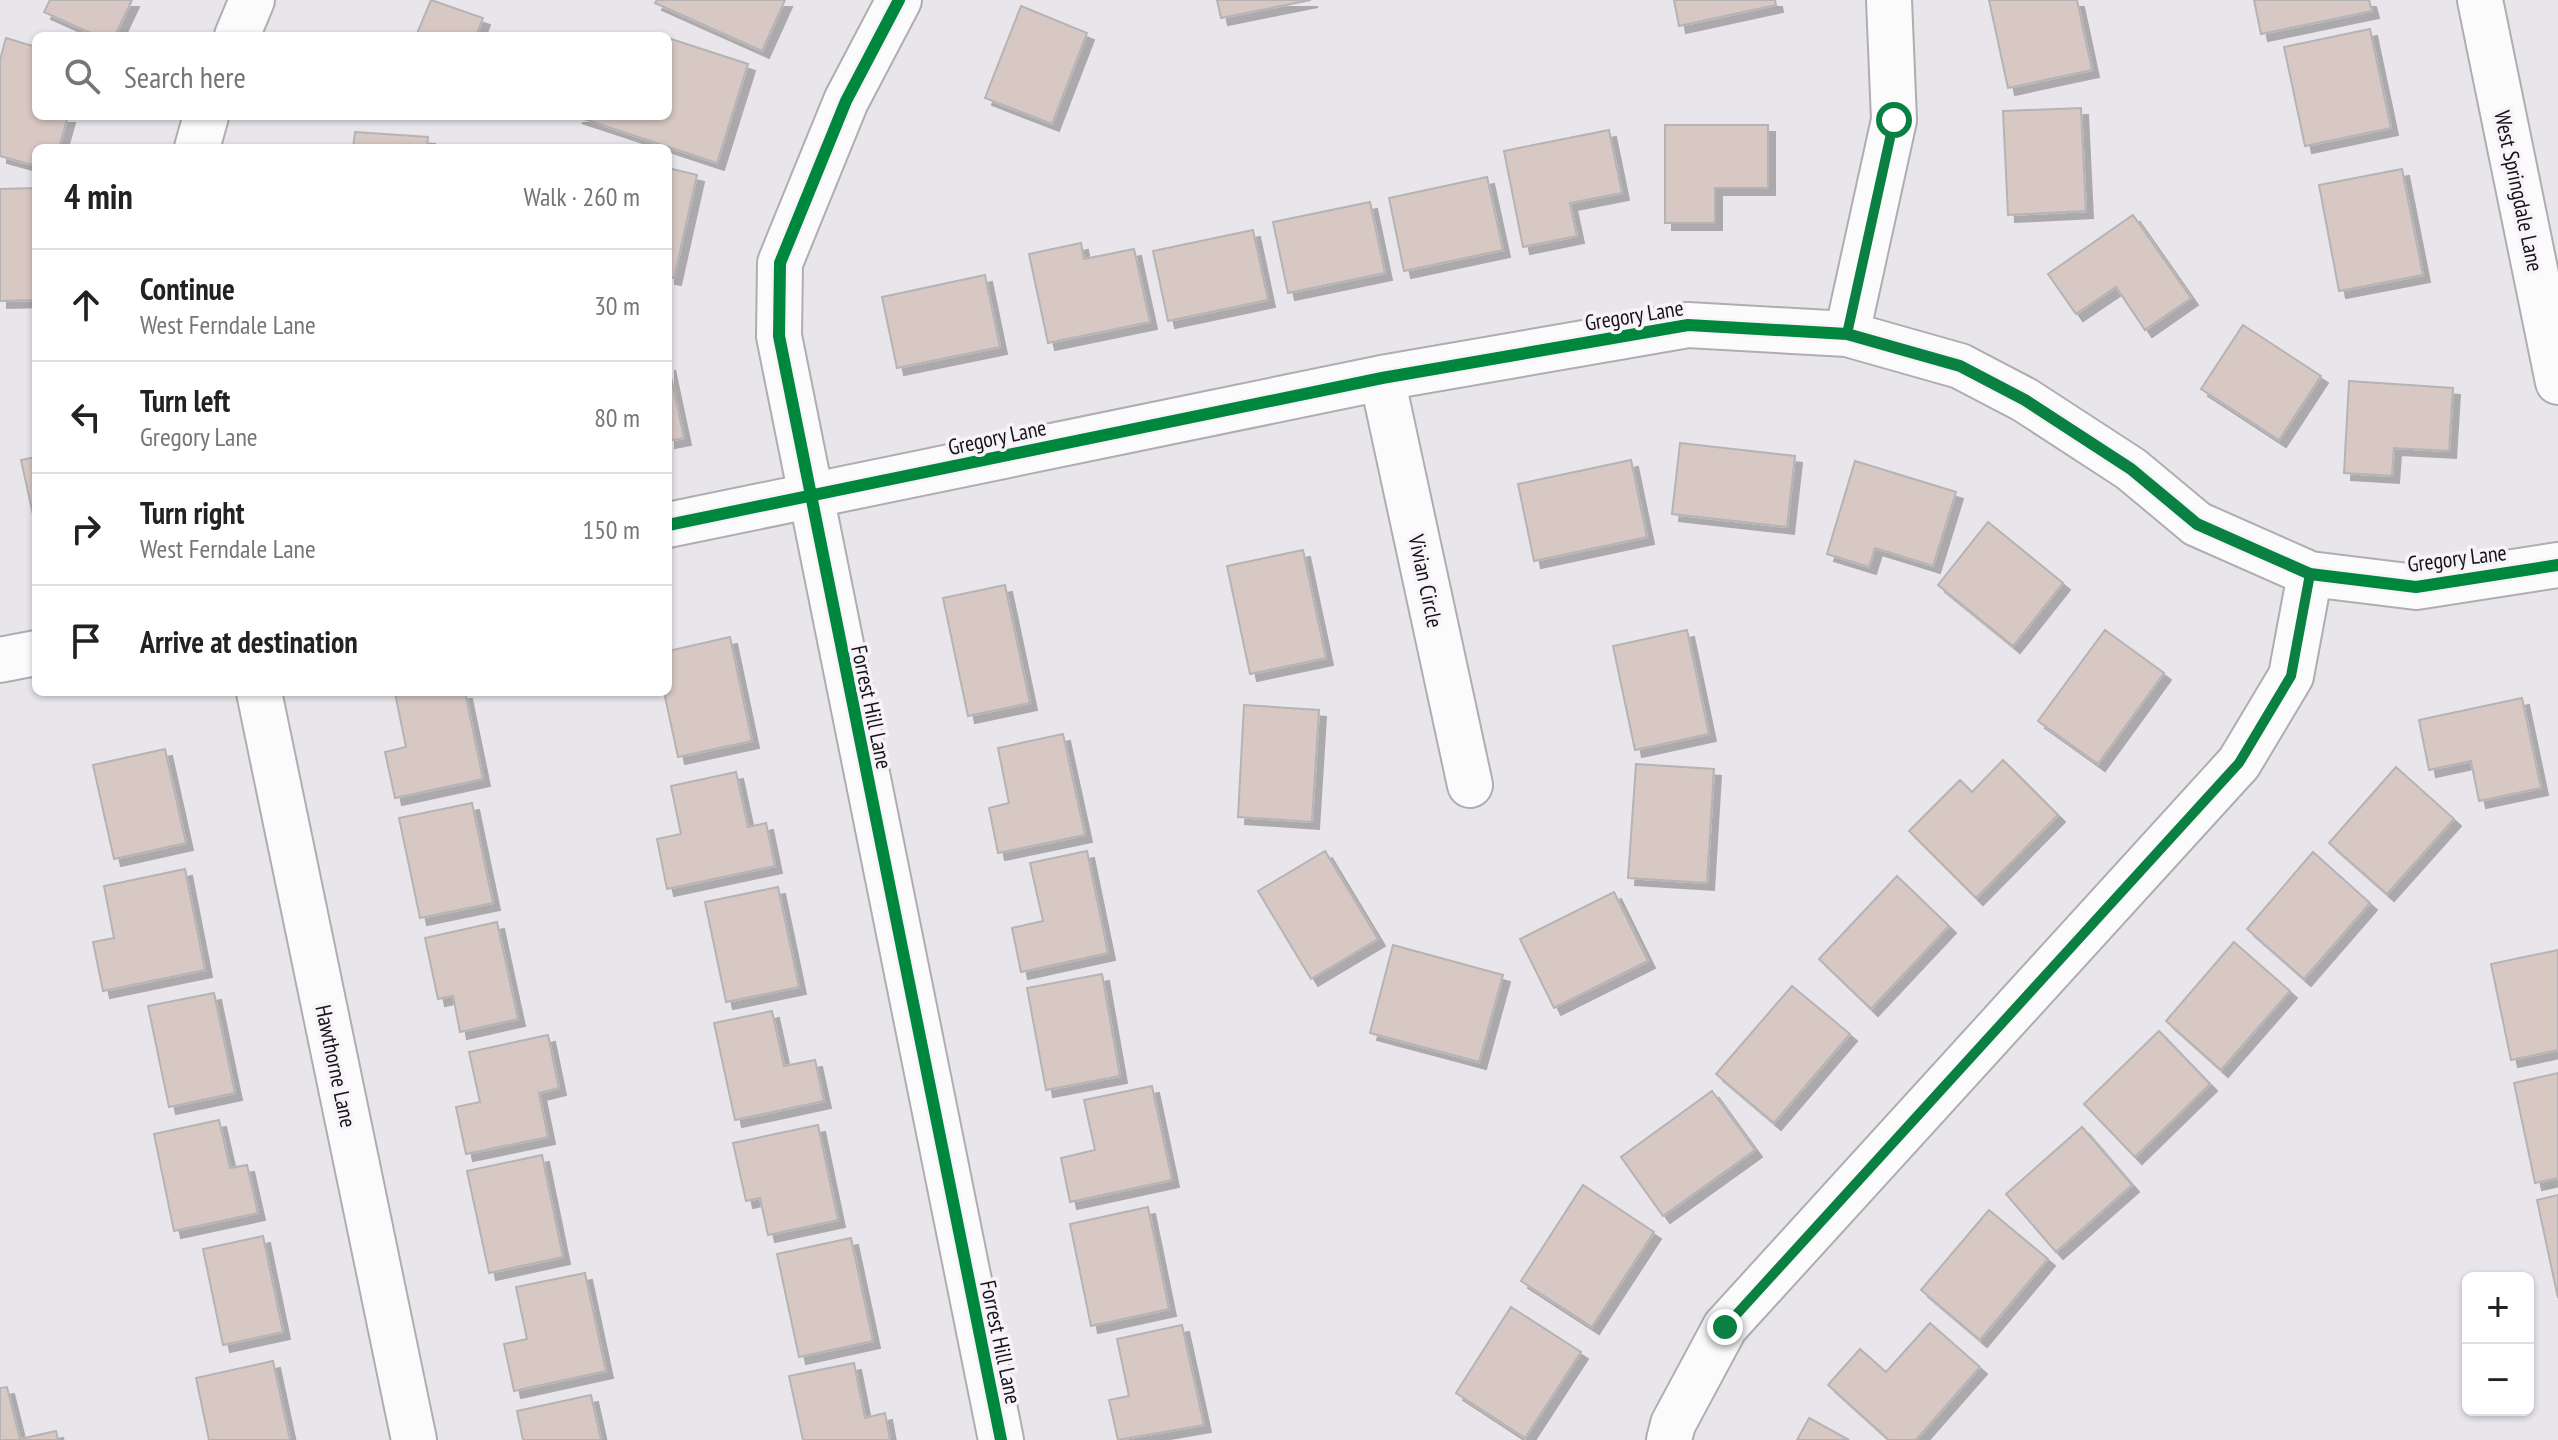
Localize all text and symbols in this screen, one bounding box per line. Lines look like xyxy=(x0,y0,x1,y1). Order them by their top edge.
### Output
search box xyxy=(32,32,672,120)
icon: search xyxy=(60,54,104,98)
text: Search here xyxy=(124,57,246,96)
route start xyxy=(1876,102,1912,138)
street label: West Springdale Lane xyxy=(2488,108,2550,274)
text: 4 min xyxy=(64,174,133,218)
text: Walk · 260 m xyxy=(523,180,640,213)
text: Continue xyxy=(140,269,235,308)
icon: ahead xyxy=(64,283,108,327)
text: 30 m xyxy=(594,289,640,322)
street label: Gregory Lane xyxy=(1583,293,1685,337)
text: West Ferndale Lane xyxy=(140,308,316,341)
text: Turn left xyxy=(140,381,230,420)
icon: left xyxy=(64,395,108,439)
text: 80 m xyxy=(594,401,640,434)
street label: Gregory Lane xyxy=(945,413,1049,461)
text: Gregory Lane xyxy=(140,420,258,453)
text: Turn right xyxy=(140,493,244,532)
icon: right xyxy=(64,507,108,551)
text: 150 m xyxy=(582,513,640,546)
street label: Vivian Circle xyxy=(1402,531,1450,630)
text: West Ferndale Lane xyxy=(140,532,316,565)
street label: Gregory Lane xyxy=(2406,538,2508,578)
icon: arrive xyxy=(64,619,108,663)
text: Arrive at destination xyxy=(140,622,358,661)
street label: Forrest Hill Lane xyxy=(845,643,899,771)
street label: Hawthorne Lane xyxy=(309,1002,363,1130)
map controls xyxy=(2462,1272,2534,1416)
button: + xyxy=(2462,1272,2534,1344)
street label: Forrest Hill Lane xyxy=(974,1278,1028,1406)
route end xyxy=(1707,1309,1743,1345)
button: − xyxy=(2462,1344,2534,1416)

